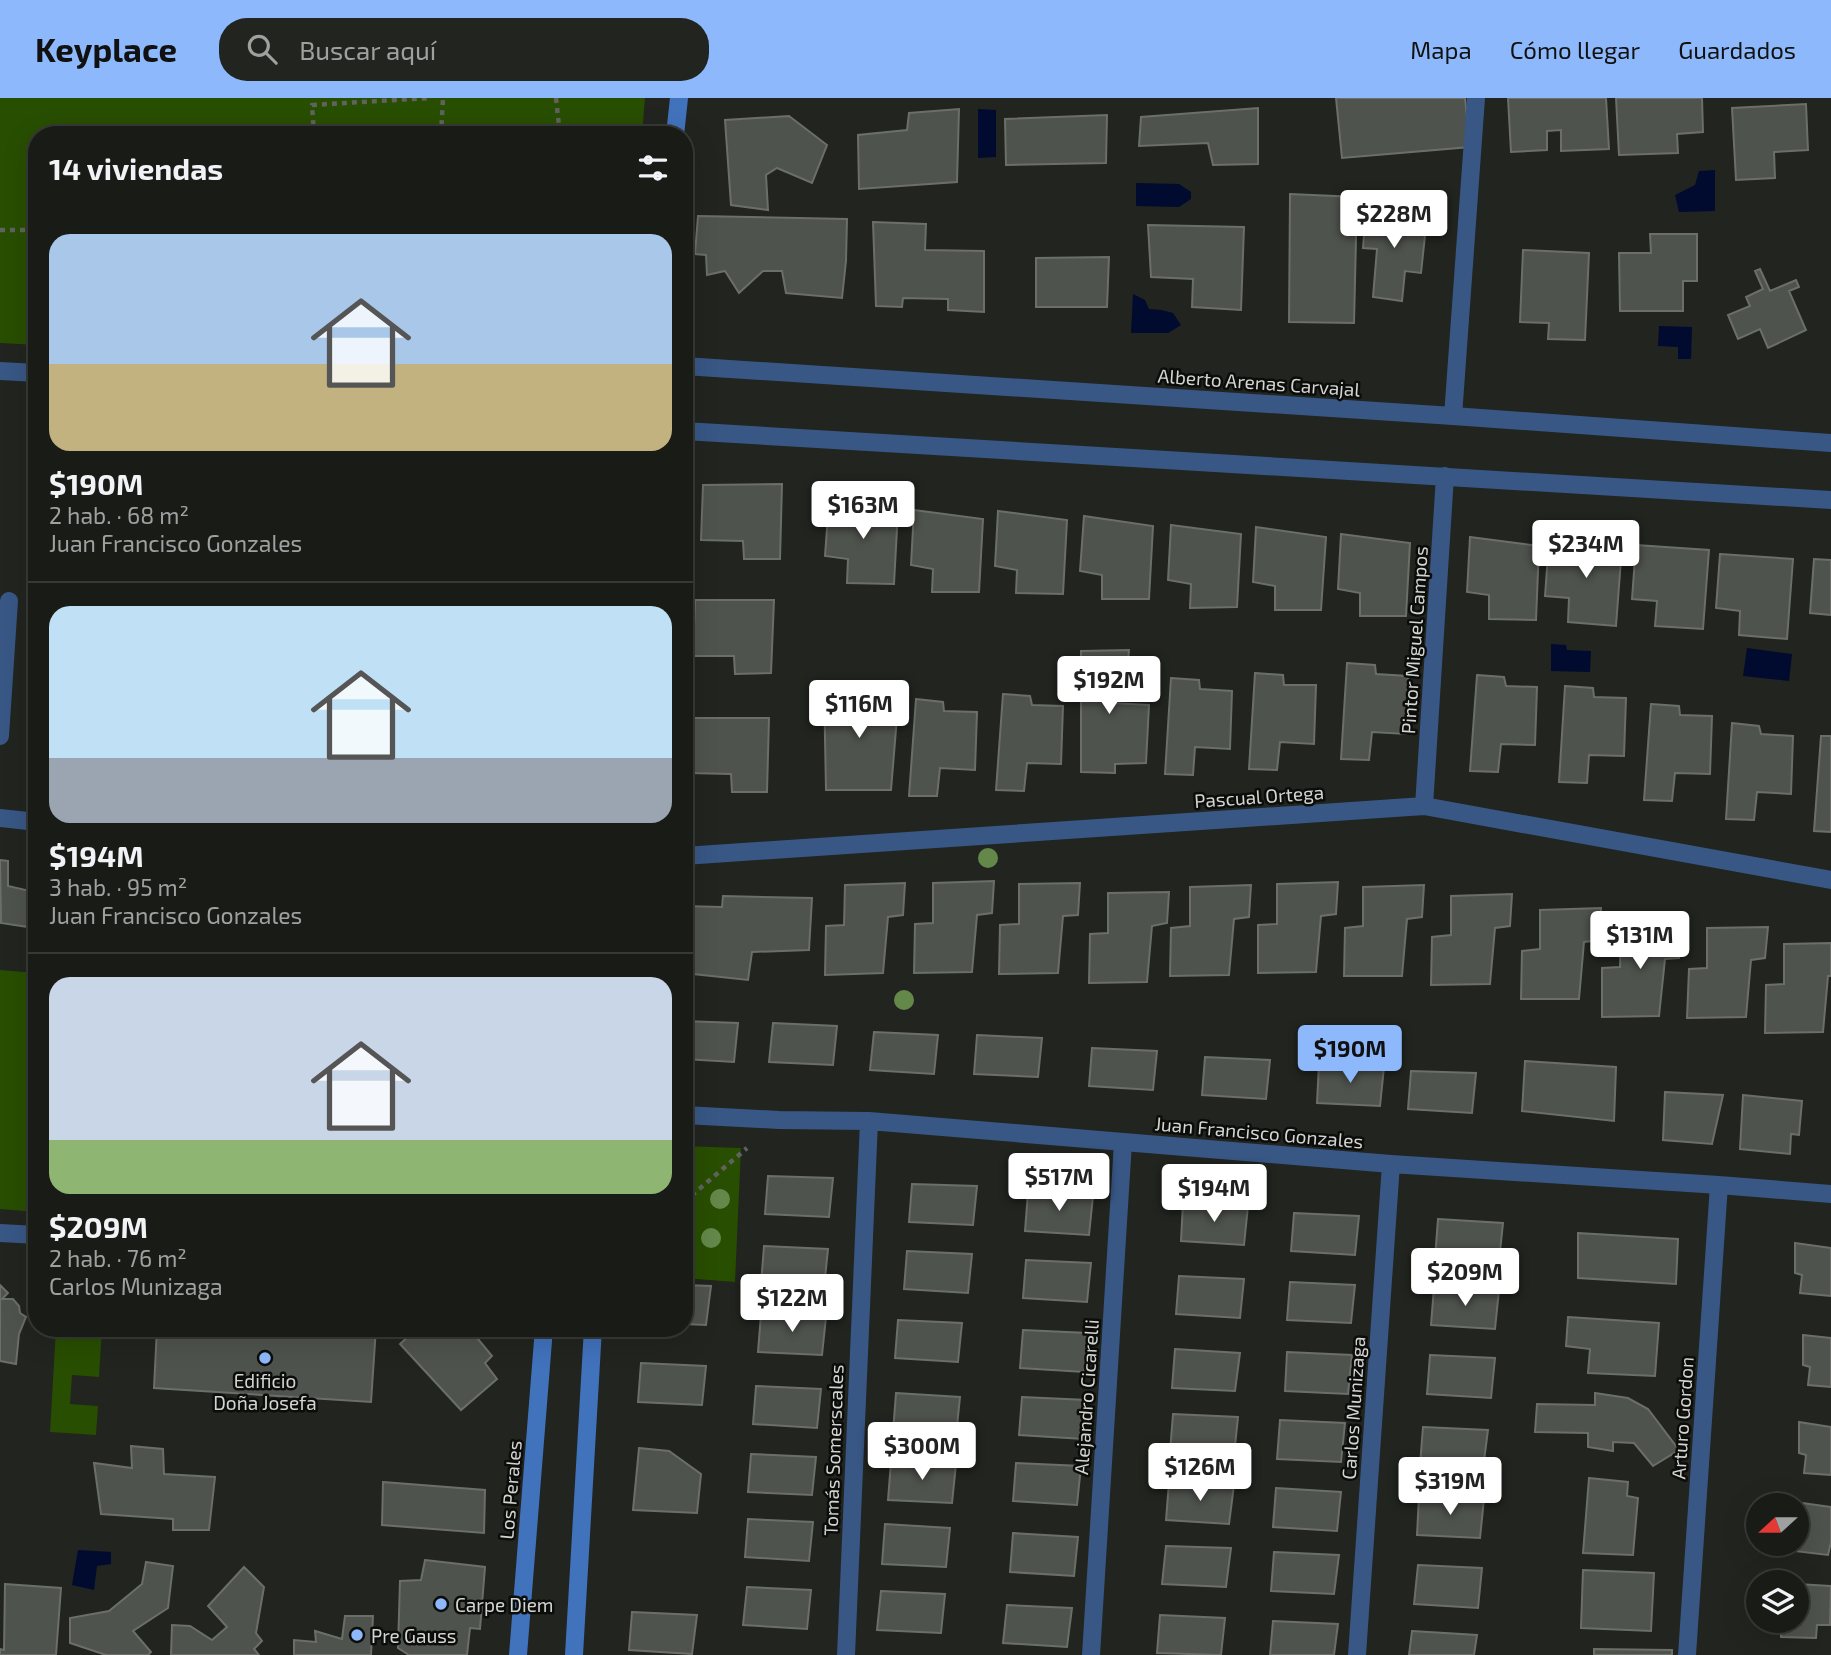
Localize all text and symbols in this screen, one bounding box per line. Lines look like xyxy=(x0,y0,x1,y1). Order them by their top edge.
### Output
search box xyxy=(219,18,709,81)
text: Keyplace xyxy=(35,29,177,69)
icon: search xyxy=(243,30,281,68)
text: Buscar aquí xyxy=(299,34,436,65)
text: Mapa xyxy=(1410,35,1472,64)
text: Cómo llegar xyxy=(1510,35,1640,64)
text: Guardados xyxy=(1678,35,1796,64)
icon: filters xyxy=(634,149,672,187)
text: 14 viviendas xyxy=(49,150,223,186)
pin: $228M xyxy=(1345,190,1443,250)
text: $228M xyxy=(1356,199,1432,227)
icon: home xyxy=(298,280,424,406)
street label: Alberto Arenas Carvajal xyxy=(1157,363,1361,401)
text: $190M xyxy=(49,465,143,501)
pin: $163M xyxy=(814,482,912,541)
text: $163M xyxy=(828,490,898,518)
text: 2 hab. · 68 m² xyxy=(49,501,189,529)
pin: $234M xyxy=(1537,520,1635,580)
text: Juan Francisco Gonzales xyxy=(49,529,302,557)
text: $234M xyxy=(1548,529,1624,557)
street label: Pintor Miguel Campos xyxy=(1396,545,1432,735)
icon: home xyxy=(298,652,424,778)
pin: $192M xyxy=(1060,656,1158,716)
text: $192M xyxy=(1073,665,1145,693)
pin: $116M xyxy=(810,680,908,740)
text: $116M xyxy=(825,689,893,717)
street label: Pascual Ortega xyxy=(1193,780,1325,812)
text: $194M xyxy=(49,837,144,873)
text: 3 hab. · 95 m² xyxy=(49,873,187,901)
text: Juan Francisco Gonzales xyxy=(49,901,302,929)
pin: $131M xyxy=(1591,912,1689,971)
text: $131M xyxy=(1606,920,1674,948)
icon: home xyxy=(298,1023,424,1149)
pin: $190M xyxy=(1301,1026,1399,1085)
text: $190M xyxy=(1314,1034,1386,1062)
street label: Juan Francisco Gonzales xyxy=(1154,1111,1364,1153)
pin: $517M xyxy=(1010,1154,1108,1213)
text: $517M xyxy=(1024,1162,1094,1190)
pin: $194M xyxy=(1165,1164,1263,1224)
text: $194M xyxy=(1178,1173,1250,1201)
text: $209M xyxy=(49,1208,148,1244)
text: 2 hab. · 76 m² xyxy=(49,1244,187,1272)
pin: $209M xyxy=(1416,1248,1514,1308)
text: $209M xyxy=(1427,1257,1503,1285)
text: Carlos Munizaga xyxy=(49,1272,223,1300)
pin: $122M xyxy=(743,1274,841,1334)
text: $122M xyxy=(756,1283,828,1311)
street label: Alejandro Cicarelli xyxy=(1069,1318,1103,1476)
street label: Carlos Munizaga xyxy=(1337,1336,1369,1480)
marker: Edificio Doña Josefa xyxy=(257,1350,273,1366)
street label: Arturo Gordon xyxy=(1666,1356,1698,1480)
street label: Tomás Somerscales xyxy=(819,1364,847,1536)
place label: Edificio Doña Josefa xyxy=(213,1369,317,1414)
pin: $300M xyxy=(873,1422,971,1482)
text: $300M xyxy=(884,1431,960,1459)
street label: Los Perales xyxy=(494,1440,526,1540)
pin: $126M xyxy=(1151,1444,1249,1503)
text: $126M xyxy=(1164,1452,1236,1480)
pin: $319M xyxy=(1401,1458,1499,1517)
text: $319M xyxy=(1415,1466,1485,1494)
north arrow xyxy=(1746,1493,1810,1556)
map controls xyxy=(1746,1493,1809,1633)
button: layers xyxy=(1746,1570,1809,1633)
place label: Carpe Diem xyxy=(455,1593,554,1616)
marker: Carpe Diem xyxy=(433,1596,449,1612)
place label: Pre Gauss xyxy=(371,1624,457,1647)
marker: Pre Gauss xyxy=(349,1627,365,1643)

